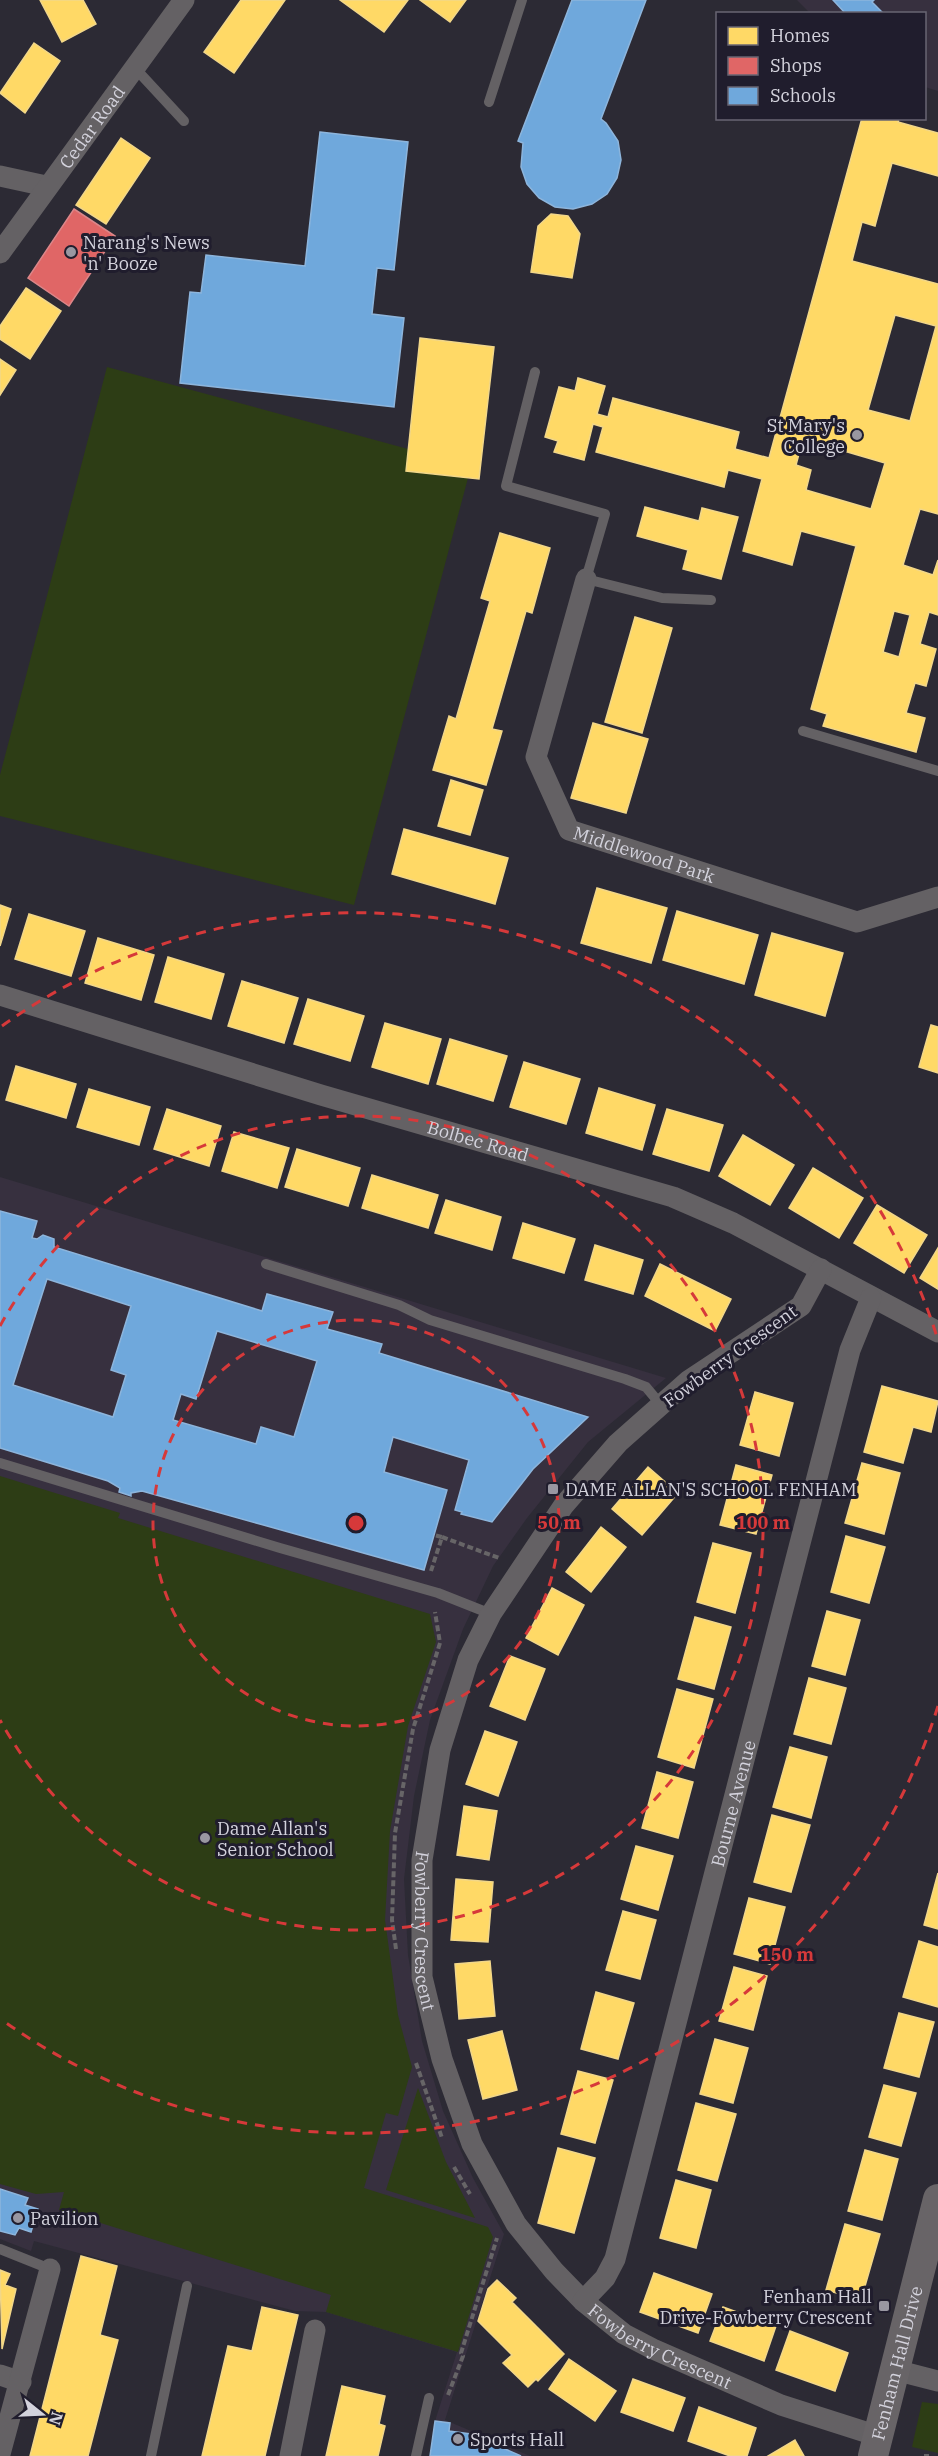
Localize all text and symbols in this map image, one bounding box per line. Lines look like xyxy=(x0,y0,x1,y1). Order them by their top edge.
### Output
legend xyxy=(716,12,926,120)
text: Homes xyxy=(770,24,830,47)
text: Shops xyxy=(770,54,822,77)
street label: Cedar Road xyxy=(54,81,130,173)
text: Schools xyxy=(770,84,836,107)
place label: Narang's News 'n' Booze xyxy=(83,231,210,275)
marker: Narang's News 'n' Booze xyxy=(64,245,78,259)
place label: St Mary's College xyxy=(767,414,845,458)
marker: St Mary's College xyxy=(850,428,864,442)
street label: Middlewood Park xyxy=(571,821,718,888)
street label: Bolbec Road xyxy=(425,1115,532,1166)
street label: Fowberry Crescent xyxy=(659,1300,801,1412)
place label: DAME ALLAN'S SCHOOL FENHAM xyxy=(565,1478,857,1501)
marker: DAME ALLAN'S SCHOOL FENHAM xyxy=(546,1482,560,1496)
text: 50 m xyxy=(537,1511,581,1534)
text: 100 m xyxy=(736,1511,791,1534)
centre of rings xyxy=(346,1513,366,1533)
street label: Bourne Avenue xyxy=(705,1737,760,1869)
place label: Dame Allan's Senior School xyxy=(217,1817,334,1861)
marker: Dame Allan's Senior School xyxy=(198,1831,212,1845)
street label: Fowberry Crescent xyxy=(410,1850,441,2013)
text: 150 m xyxy=(760,1943,815,1966)
place label: Pavilion xyxy=(30,2207,99,2230)
marker: Pavilion xyxy=(11,2211,25,2225)
street label: Fenham Hall Drive xyxy=(866,2283,927,2443)
place label: Fenham Hall Drive-Fowberry Crescent xyxy=(659,2285,872,2329)
street label: Fowberry Crescent xyxy=(584,2298,735,2394)
marker: Fenham Hall Drive-Fowberry Crescent xyxy=(877,2299,891,2313)
north arrow xyxy=(12,2384,72,2444)
text: N xyxy=(45,2410,68,2428)
place label: Sports Hall xyxy=(470,2428,564,2451)
marker: Sports Hall xyxy=(451,2432,465,2446)

